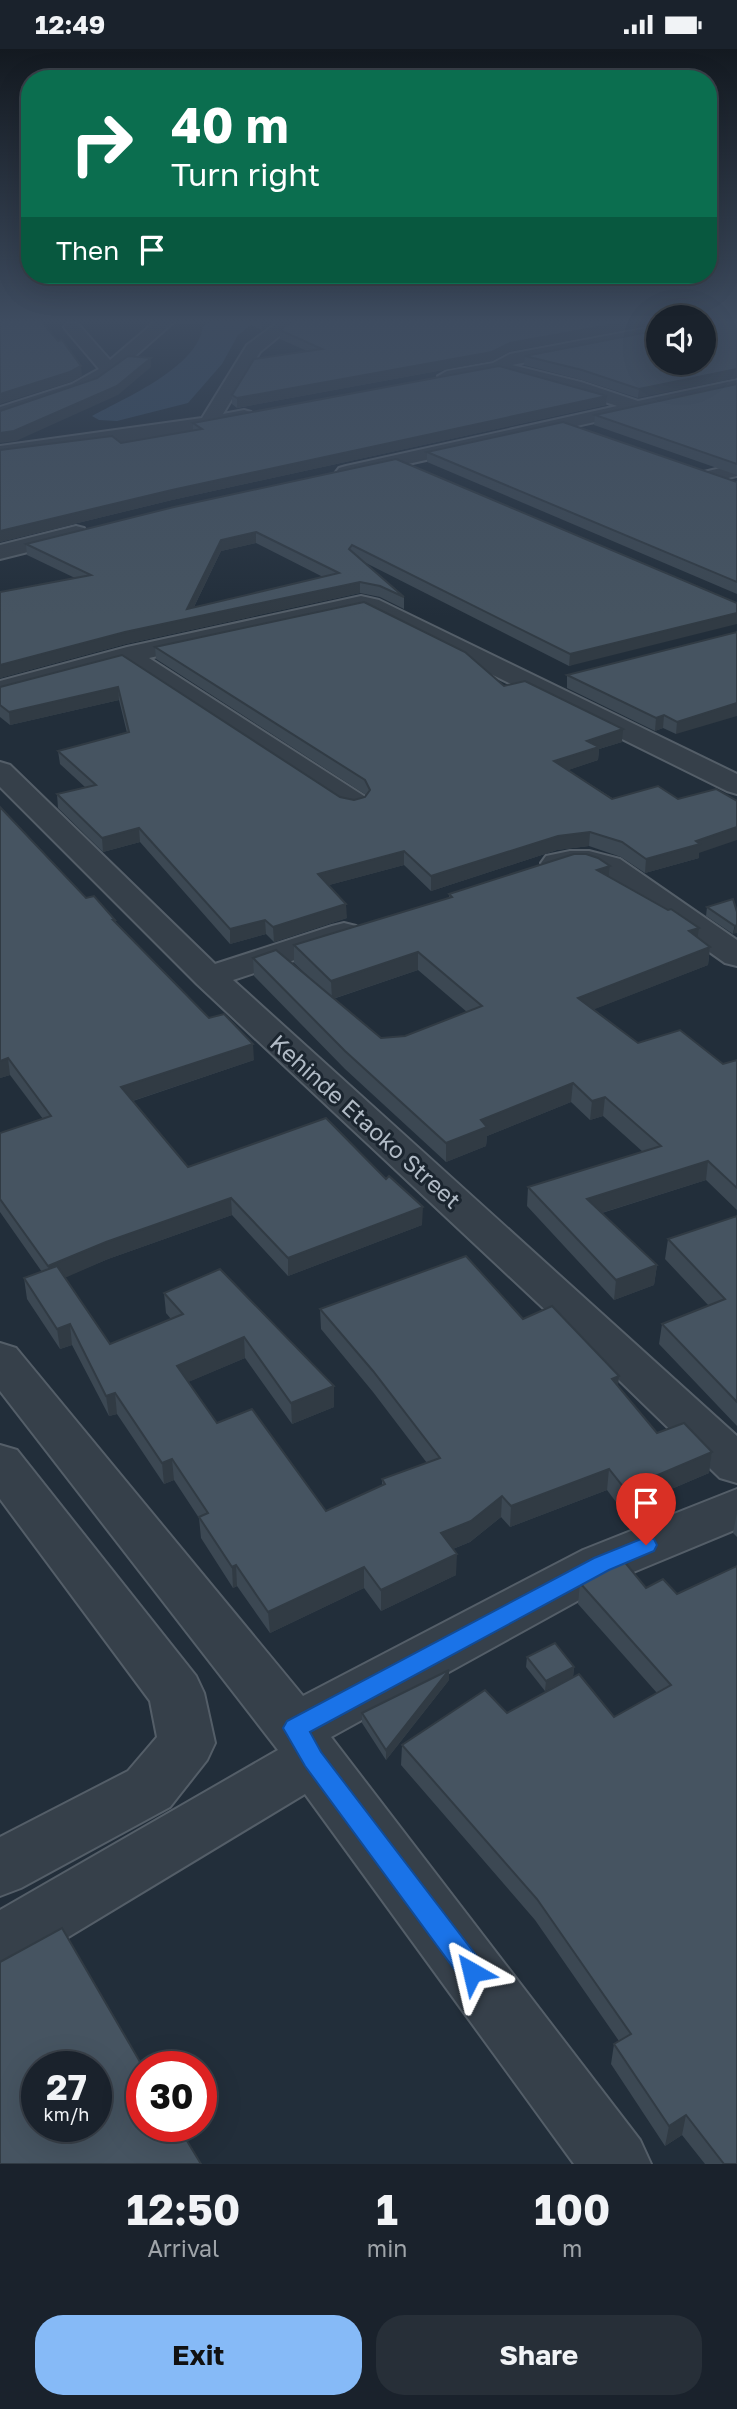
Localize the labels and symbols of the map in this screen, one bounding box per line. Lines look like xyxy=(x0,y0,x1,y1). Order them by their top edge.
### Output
street label: Kehinde Etaoko Street xyxy=(265,1028,467,1214)
pin xyxy=(616,1473,676,1545)
position arrow xyxy=(435,1935,509,2009)
speed limit sign: 30 xyxy=(126,2051,217,2142)

